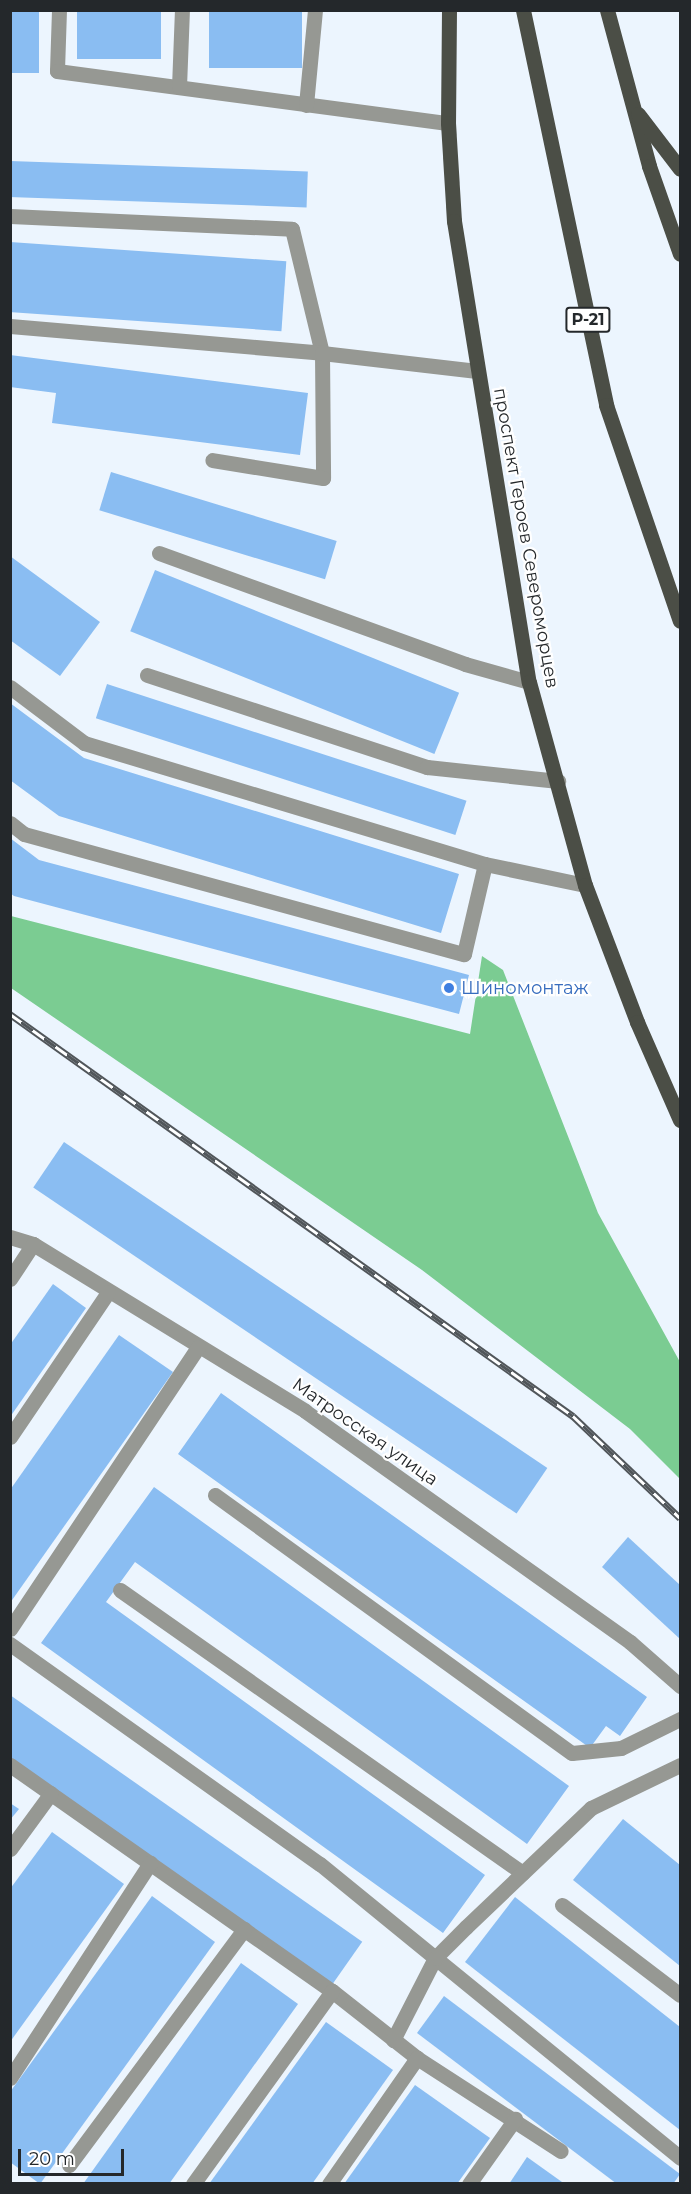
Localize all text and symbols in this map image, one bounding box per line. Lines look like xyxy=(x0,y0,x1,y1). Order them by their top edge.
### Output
road number: Р-21 xyxy=(564,307,612,333)
street label: проспект Героев Североморцев xyxy=(489,386,563,690)
place label: Шиномонтаж xyxy=(461,977,588,999)
marker: Шиномонтаж xyxy=(442,981,456,995)
street label: Матросская улица xyxy=(288,1374,442,1490)
scale bar xyxy=(21,2137,128,2175)
text: 20 m xyxy=(29,2148,75,2170)

